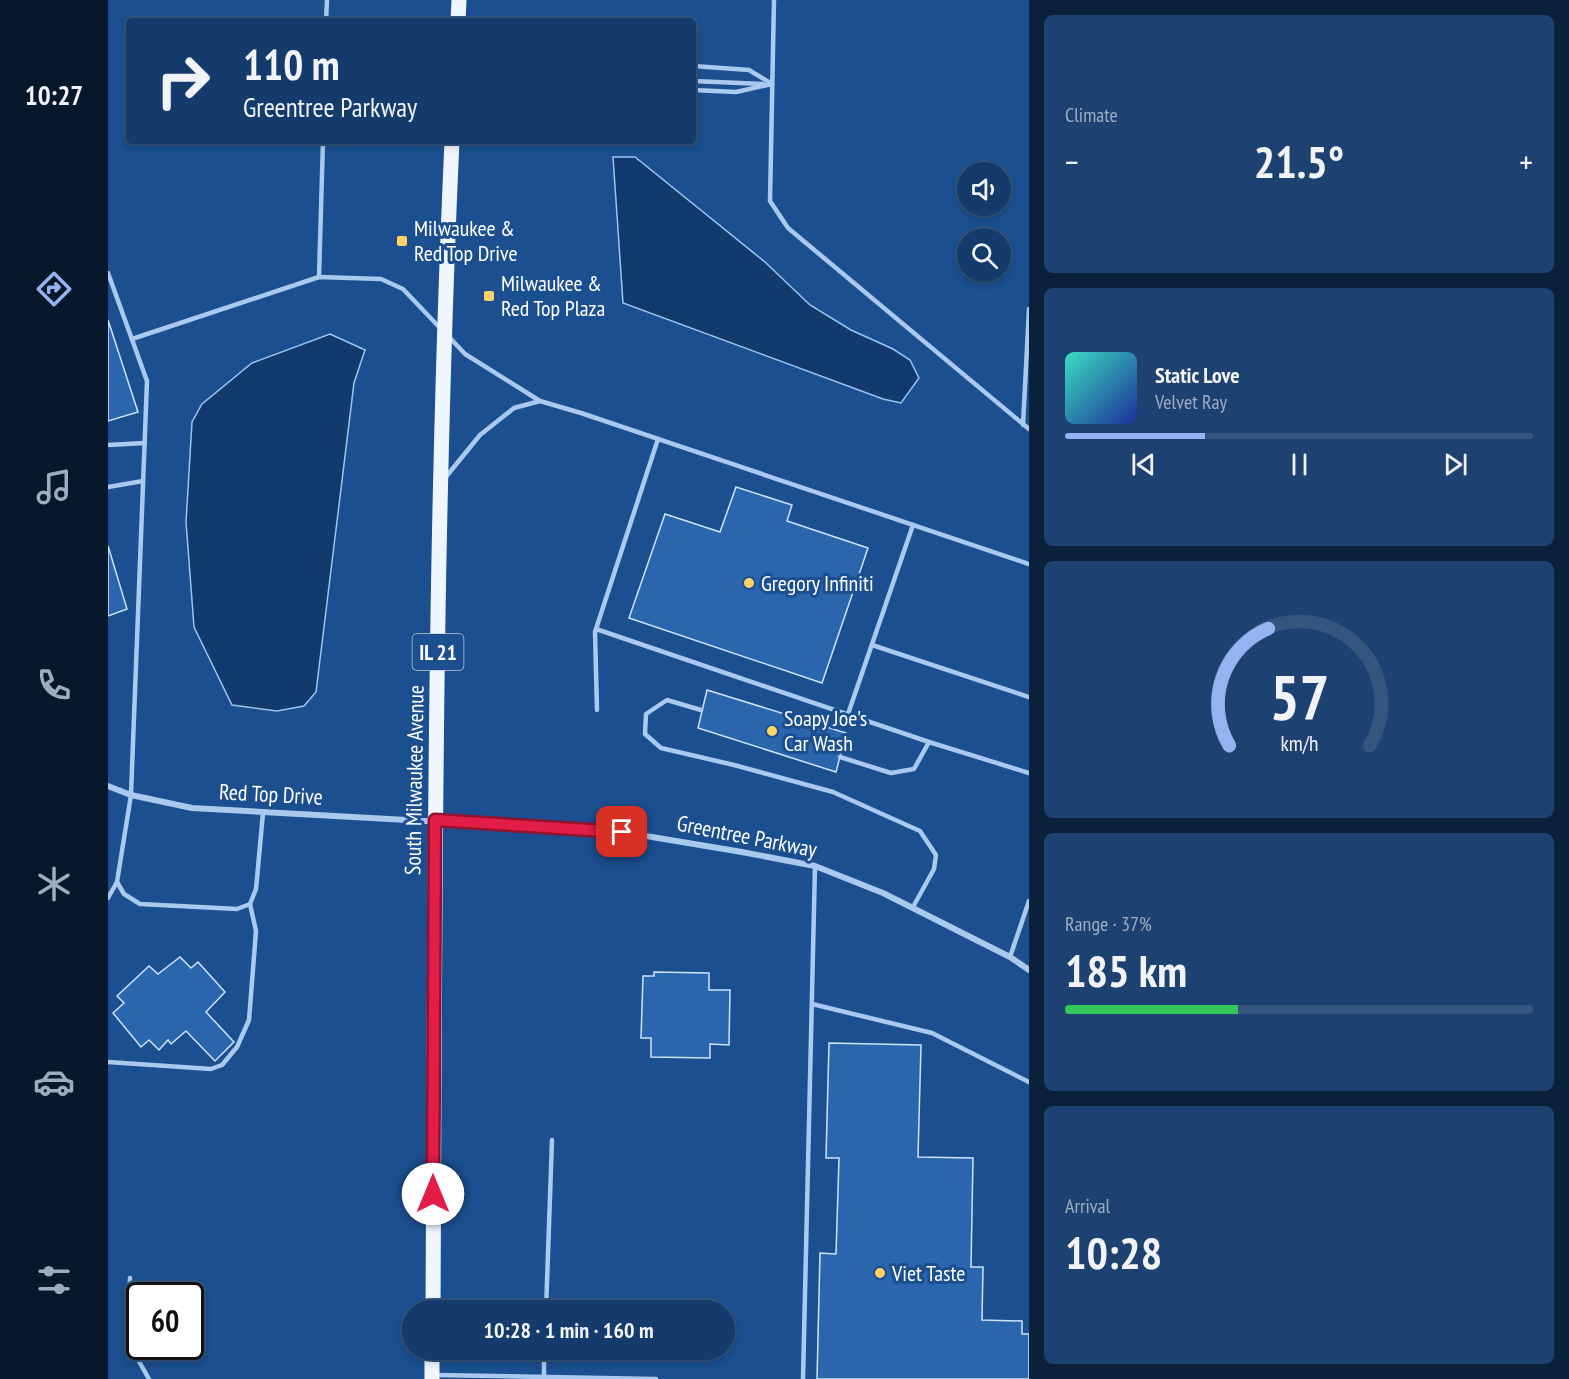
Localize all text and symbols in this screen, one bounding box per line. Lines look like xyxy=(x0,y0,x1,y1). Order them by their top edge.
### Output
text: 110 m xyxy=(243,37,340,92)
icon: right xyxy=(144,42,222,120)
text: 10:27 xyxy=(25,78,83,112)
text: Greentree Parkway xyxy=(243,90,417,124)
text: Climate xyxy=(1065,102,1118,128)
text: 21.5° xyxy=(1254,132,1344,190)
text: − xyxy=(1065,140,1079,183)
text: + xyxy=(1519,140,1533,183)
map controls xyxy=(957,162,1011,282)
button: sound xyxy=(957,162,1011,216)
place label: Milwaukee & Red Top Drive xyxy=(414,214,518,267)
button: search xyxy=(957,228,1011,282)
marker: Milwaukee & Red Top Drive xyxy=(395,234,409,248)
icon: directions xyxy=(33,268,75,310)
place label: Milwaukee & Red Top Plaza xyxy=(501,269,605,322)
marker: Milwaukee & Red Top Plaza xyxy=(482,289,496,303)
text: Static Love xyxy=(1155,361,1240,389)
text: Velvet Ray xyxy=(1155,389,1227,415)
icon: previous xyxy=(1127,448,1160,481)
icon: pause xyxy=(1283,448,1316,481)
icon: next xyxy=(1439,448,1472,481)
icon: music xyxy=(33,466,75,508)
place label: Gregory Infiniti xyxy=(761,569,874,597)
marker: Gregory Infiniti xyxy=(742,576,756,590)
road number: IL 21 xyxy=(412,634,464,670)
text: 57 xyxy=(1269,657,1329,738)
icon: phone xyxy=(33,664,75,706)
street label: South Milwaukee Avenue xyxy=(398,685,430,875)
place label: Soapy Joe's Car Wash xyxy=(784,704,867,757)
marker: Soapy Joe's Car Wash xyxy=(765,724,779,738)
text: km/h xyxy=(1280,730,1318,758)
street label: Red Top Drive xyxy=(218,777,324,811)
pin xyxy=(596,806,647,857)
street label: Greentree Parkway xyxy=(675,809,820,863)
icon: arrive xyxy=(605,815,638,848)
icon: climate xyxy=(33,863,75,905)
text: Range · 37% xyxy=(1065,911,1152,937)
text: 185 km xyxy=(1065,941,1187,999)
icon: car xyxy=(33,1061,75,1103)
position arrow xyxy=(401,1162,465,1226)
text: Arrival xyxy=(1065,1193,1110,1219)
text: 10:28 xyxy=(1065,1223,1162,1281)
icon: filters xyxy=(33,1259,75,1301)
place label: Viet Taste xyxy=(891,1259,965,1287)
marker: Viet Taste xyxy=(873,1266,887,1280)
speed limit sign: 60 xyxy=(126,1282,204,1360)
text: 10:28 · 1 min · 160 m xyxy=(483,1316,654,1344)

